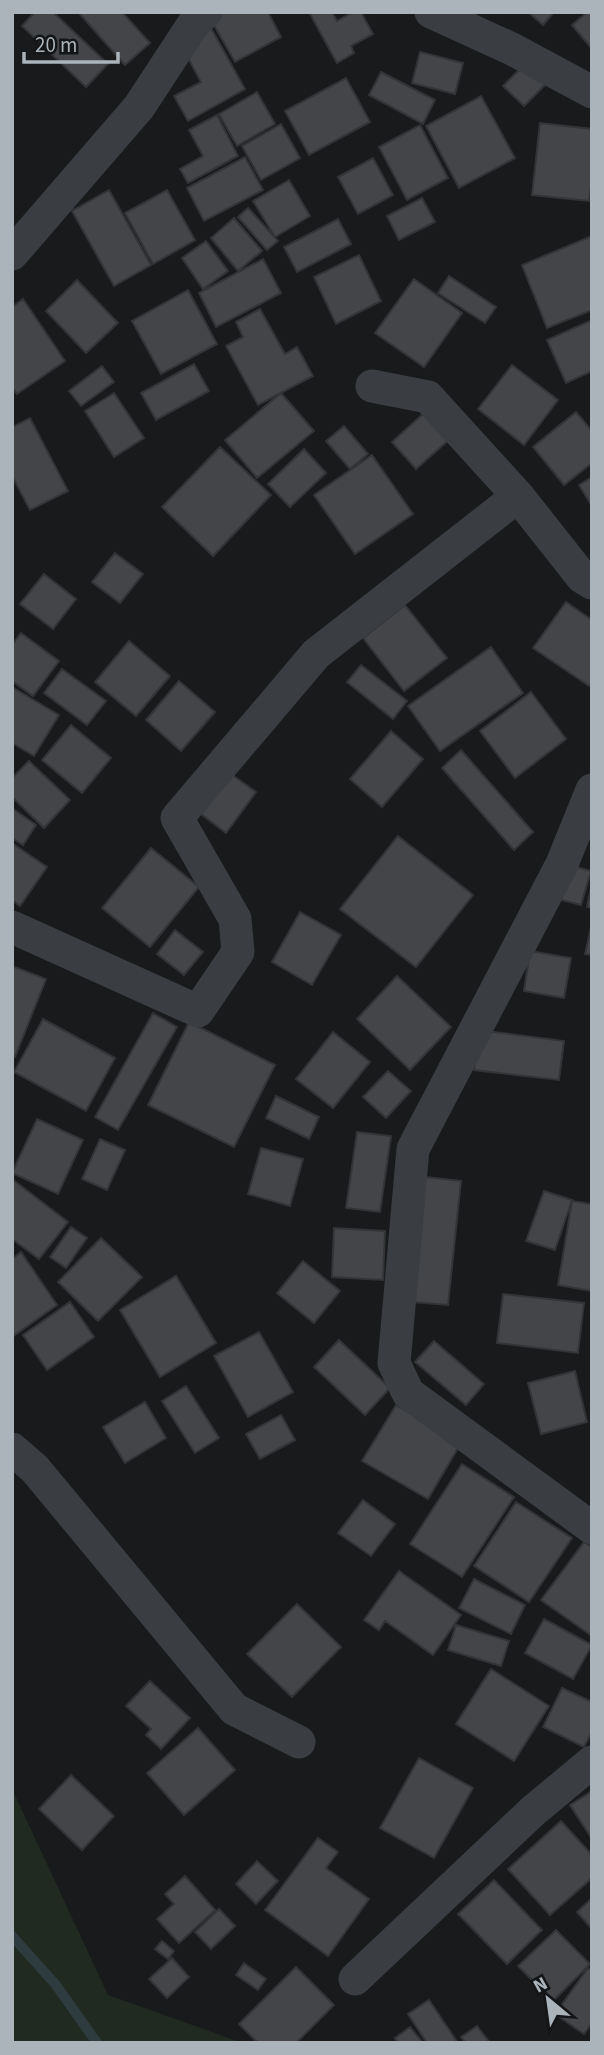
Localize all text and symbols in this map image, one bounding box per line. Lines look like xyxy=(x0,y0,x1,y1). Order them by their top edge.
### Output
scale bar xyxy=(24,21,119,65)
text: 20 m xyxy=(35,30,77,60)
north arrow xyxy=(513,1964,583,2034)
text: N xyxy=(528,1971,553,2000)

